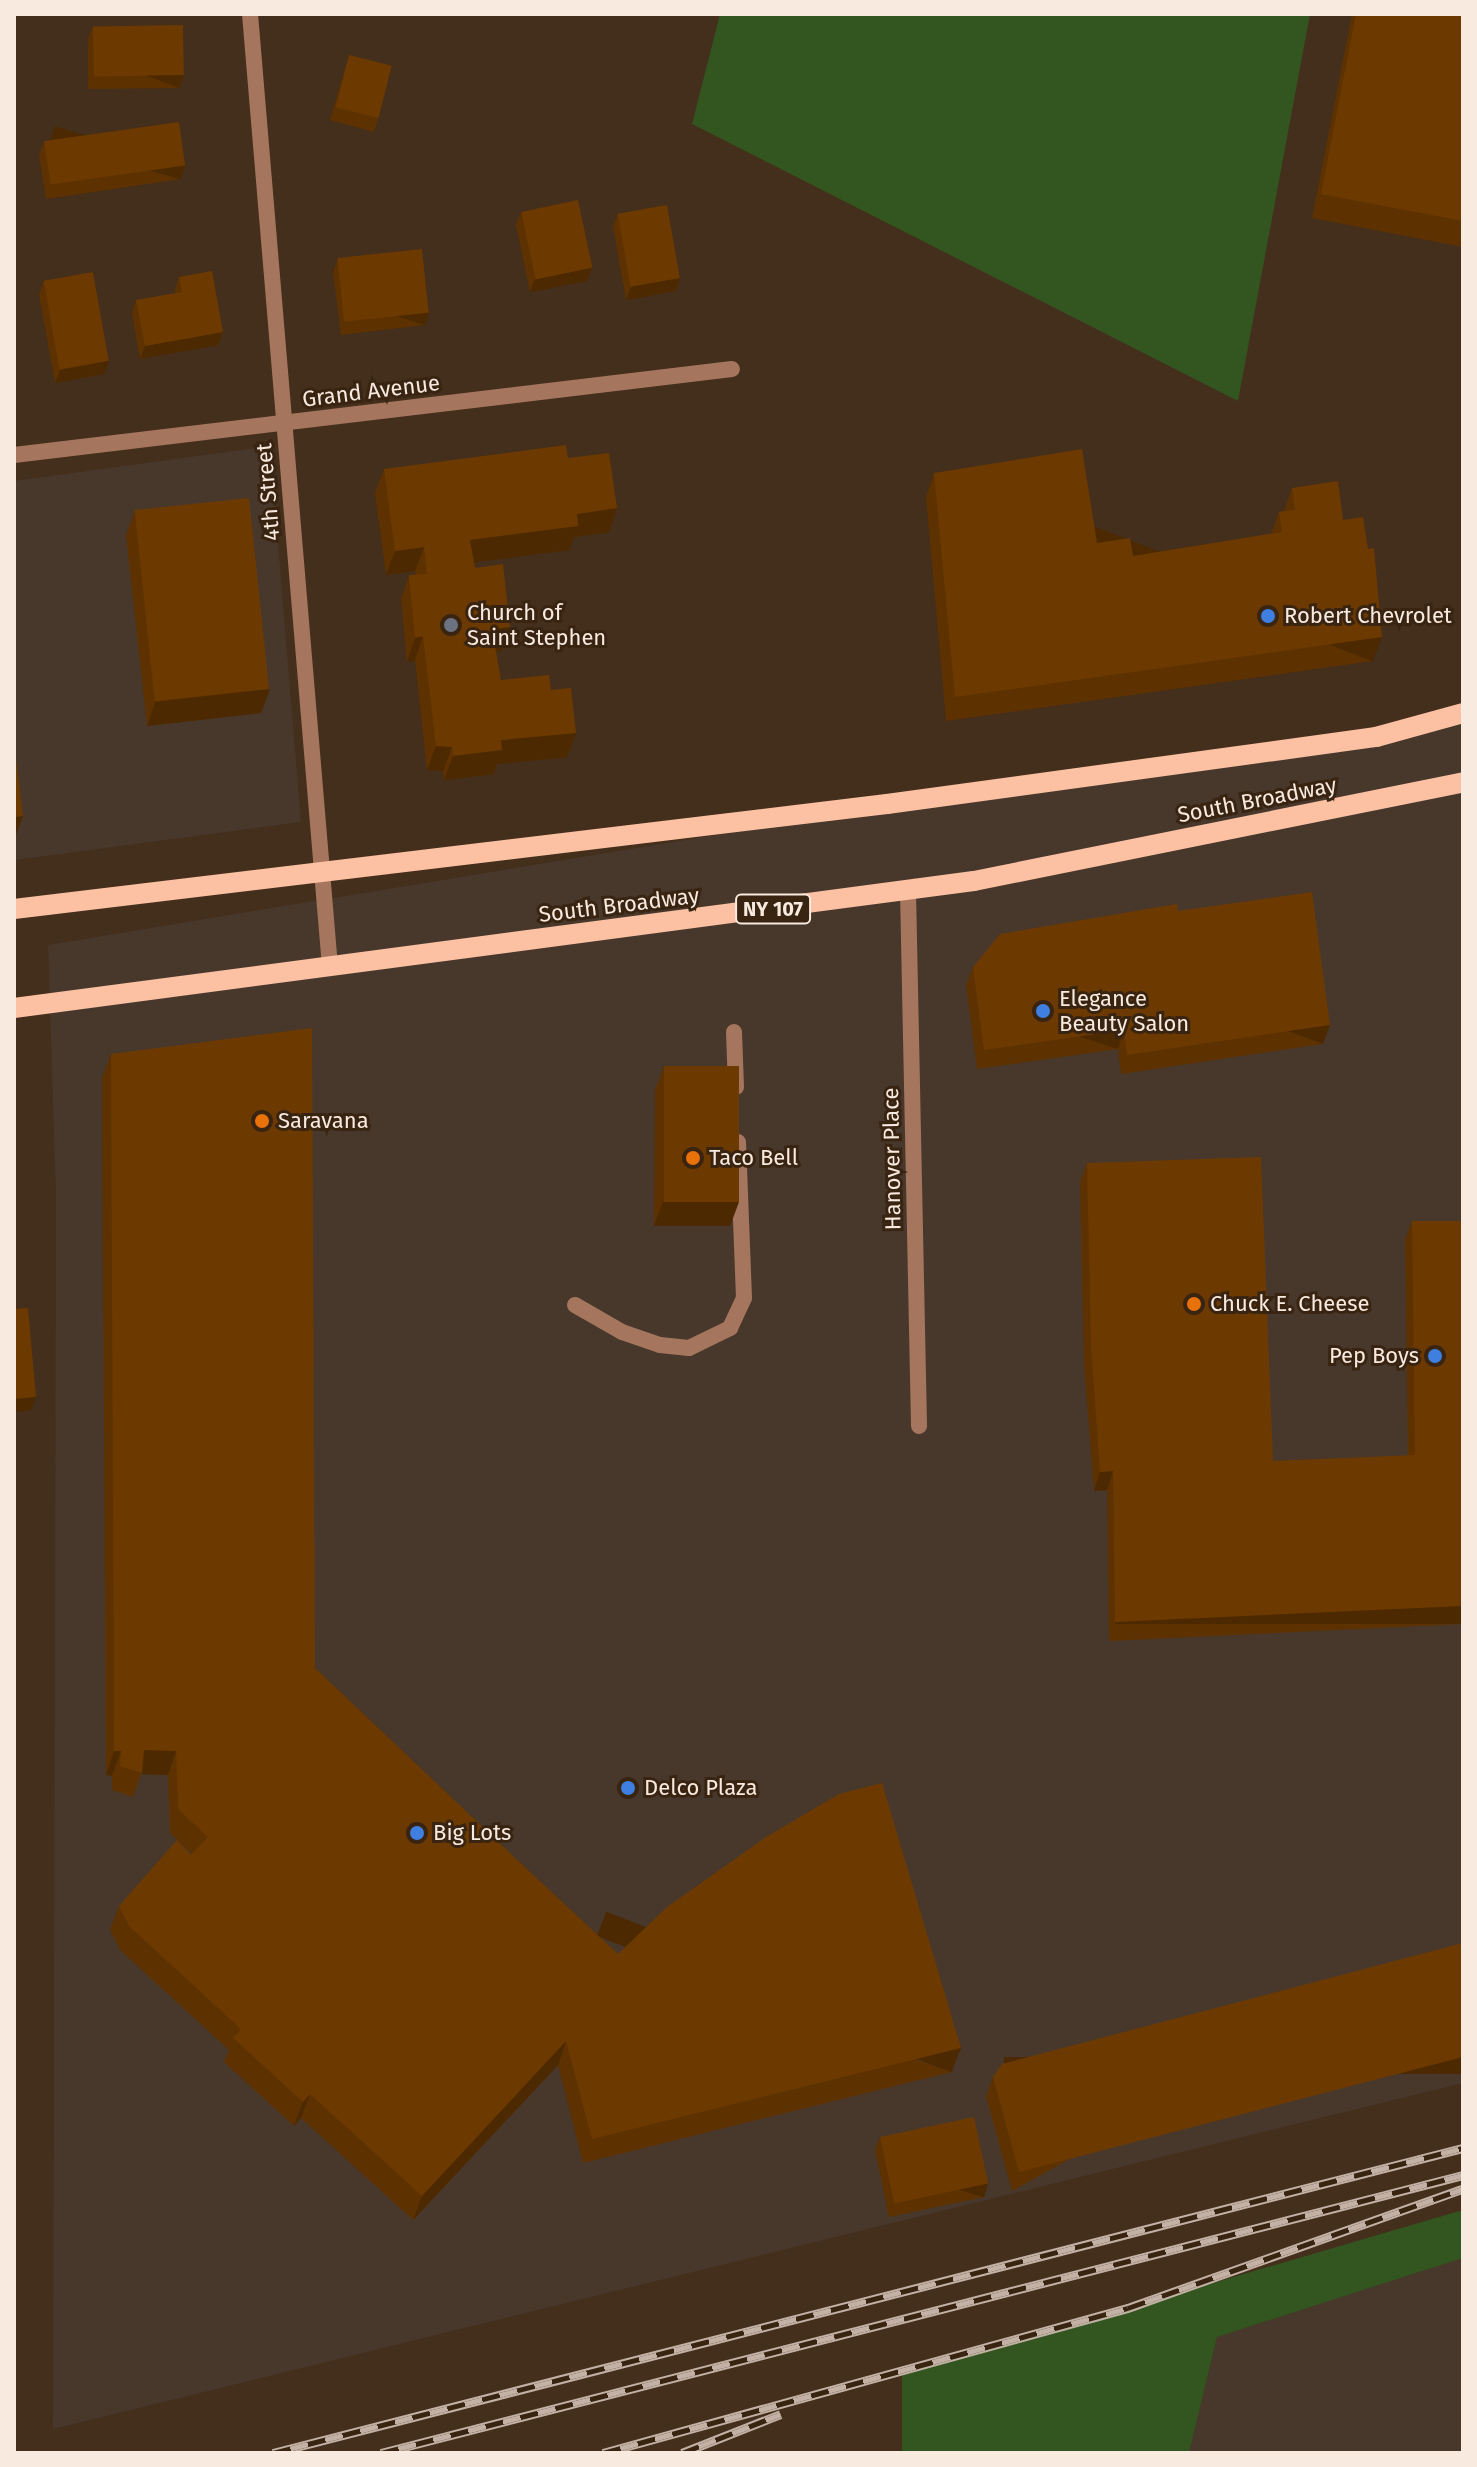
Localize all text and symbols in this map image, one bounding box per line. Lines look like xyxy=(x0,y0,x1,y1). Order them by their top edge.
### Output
street label: Grand Avenue xyxy=(301,369,441,413)
street label: 4th Street xyxy=(251,442,285,542)
place label: Church of Saint Stephen xyxy=(467,599,606,650)
place label: Robert Chevrolet xyxy=(1284,603,1452,629)
marker: Robert Chevrolet xyxy=(1259,607,1277,625)
marker: Church of Saint Stephen xyxy=(442,616,460,634)
street label: South Broadway xyxy=(1175,772,1339,828)
street label: South Broadway xyxy=(537,882,701,928)
road number: NY 107 xyxy=(735,893,811,925)
place label: Elegance Beauty Salon xyxy=(1059,985,1189,1036)
marker: Elegance Beauty Salon xyxy=(1034,1002,1052,1020)
street label: Hanover Place xyxy=(878,1088,906,1230)
place label: Saravana xyxy=(278,1108,369,1134)
marker: Saravana xyxy=(253,1112,271,1130)
place label: Taco Bell xyxy=(709,1145,798,1171)
marker: Taco Bell xyxy=(684,1149,702,1167)
place label: Chuck E. Cheese xyxy=(1210,1291,1370,1317)
marker: Chuck E. Cheese xyxy=(1185,1295,1203,1313)
place label: Pep Boys xyxy=(1329,1343,1419,1369)
marker: Pep Boys xyxy=(1426,1347,1444,1365)
place label: Delco Plaza xyxy=(644,1775,757,1801)
marker: Delco Plaza xyxy=(619,1779,637,1797)
place label: Big Lots xyxy=(433,1820,511,1846)
marker: Big Lots xyxy=(408,1824,426,1842)

